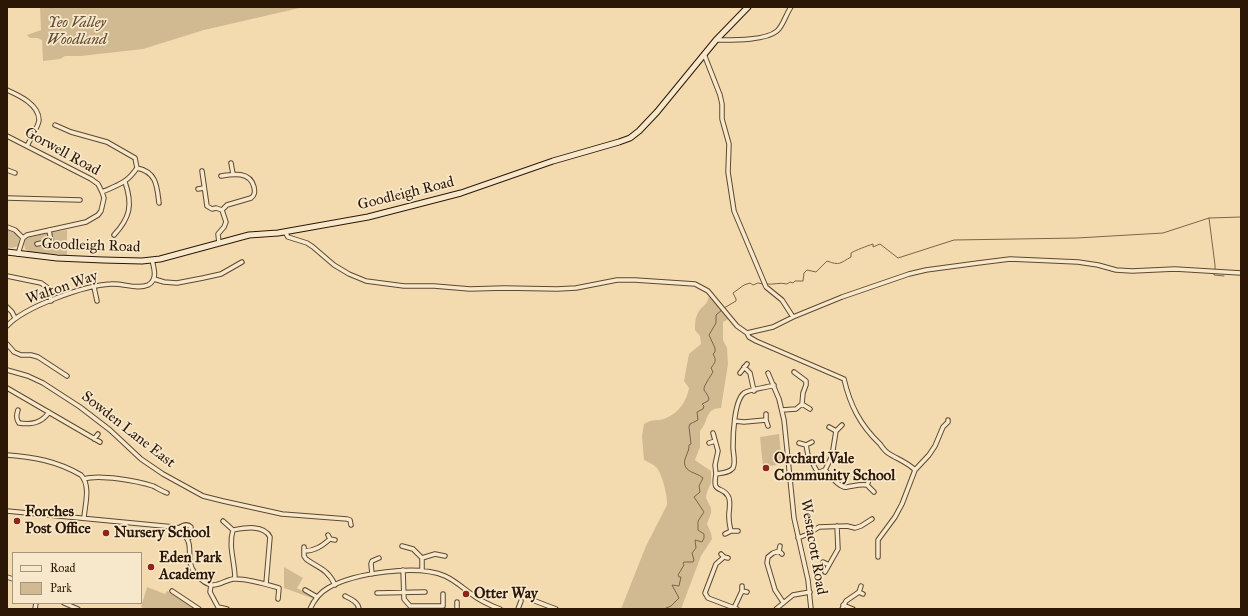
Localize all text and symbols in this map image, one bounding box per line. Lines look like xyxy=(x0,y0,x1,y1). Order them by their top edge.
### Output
park label: Yeo Valley Woodland xyxy=(47,14,107,49)
street label: Gorwell Road xyxy=(21,124,103,180)
street label: Goodleigh Road xyxy=(356,173,456,215)
street label: Goodleigh Road xyxy=(41,235,141,257)
street label: Walton Way xyxy=(24,267,100,309)
street label: Sowden Lane East xyxy=(78,388,178,472)
place label: Orchard Vale Community School xyxy=(774,450,895,485)
marker: Orchard Vale Community School xyxy=(761,463,771,473)
street label: Westacott Road xyxy=(796,498,830,596)
place label: Forches Post Office xyxy=(25,503,91,538)
marker: Forches Post Office xyxy=(12,516,22,526)
place label: Nursery School xyxy=(114,524,210,542)
marker: Nursery School xyxy=(101,528,111,538)
place label: Eden Park Academy xyxy=(159,549,222,584)
legend xyxy=(12,552,142,604)
text: Road xyxy=(50,561,76,575)
marker: Eden Park Academy xyxy=(146,562,156,572)
text: Park xyxy=(50,581,72,595)
place label: Otter Way xyxy=(474,585,538,603)
marker: Otter Way xyxy=(461,589,471,599)

